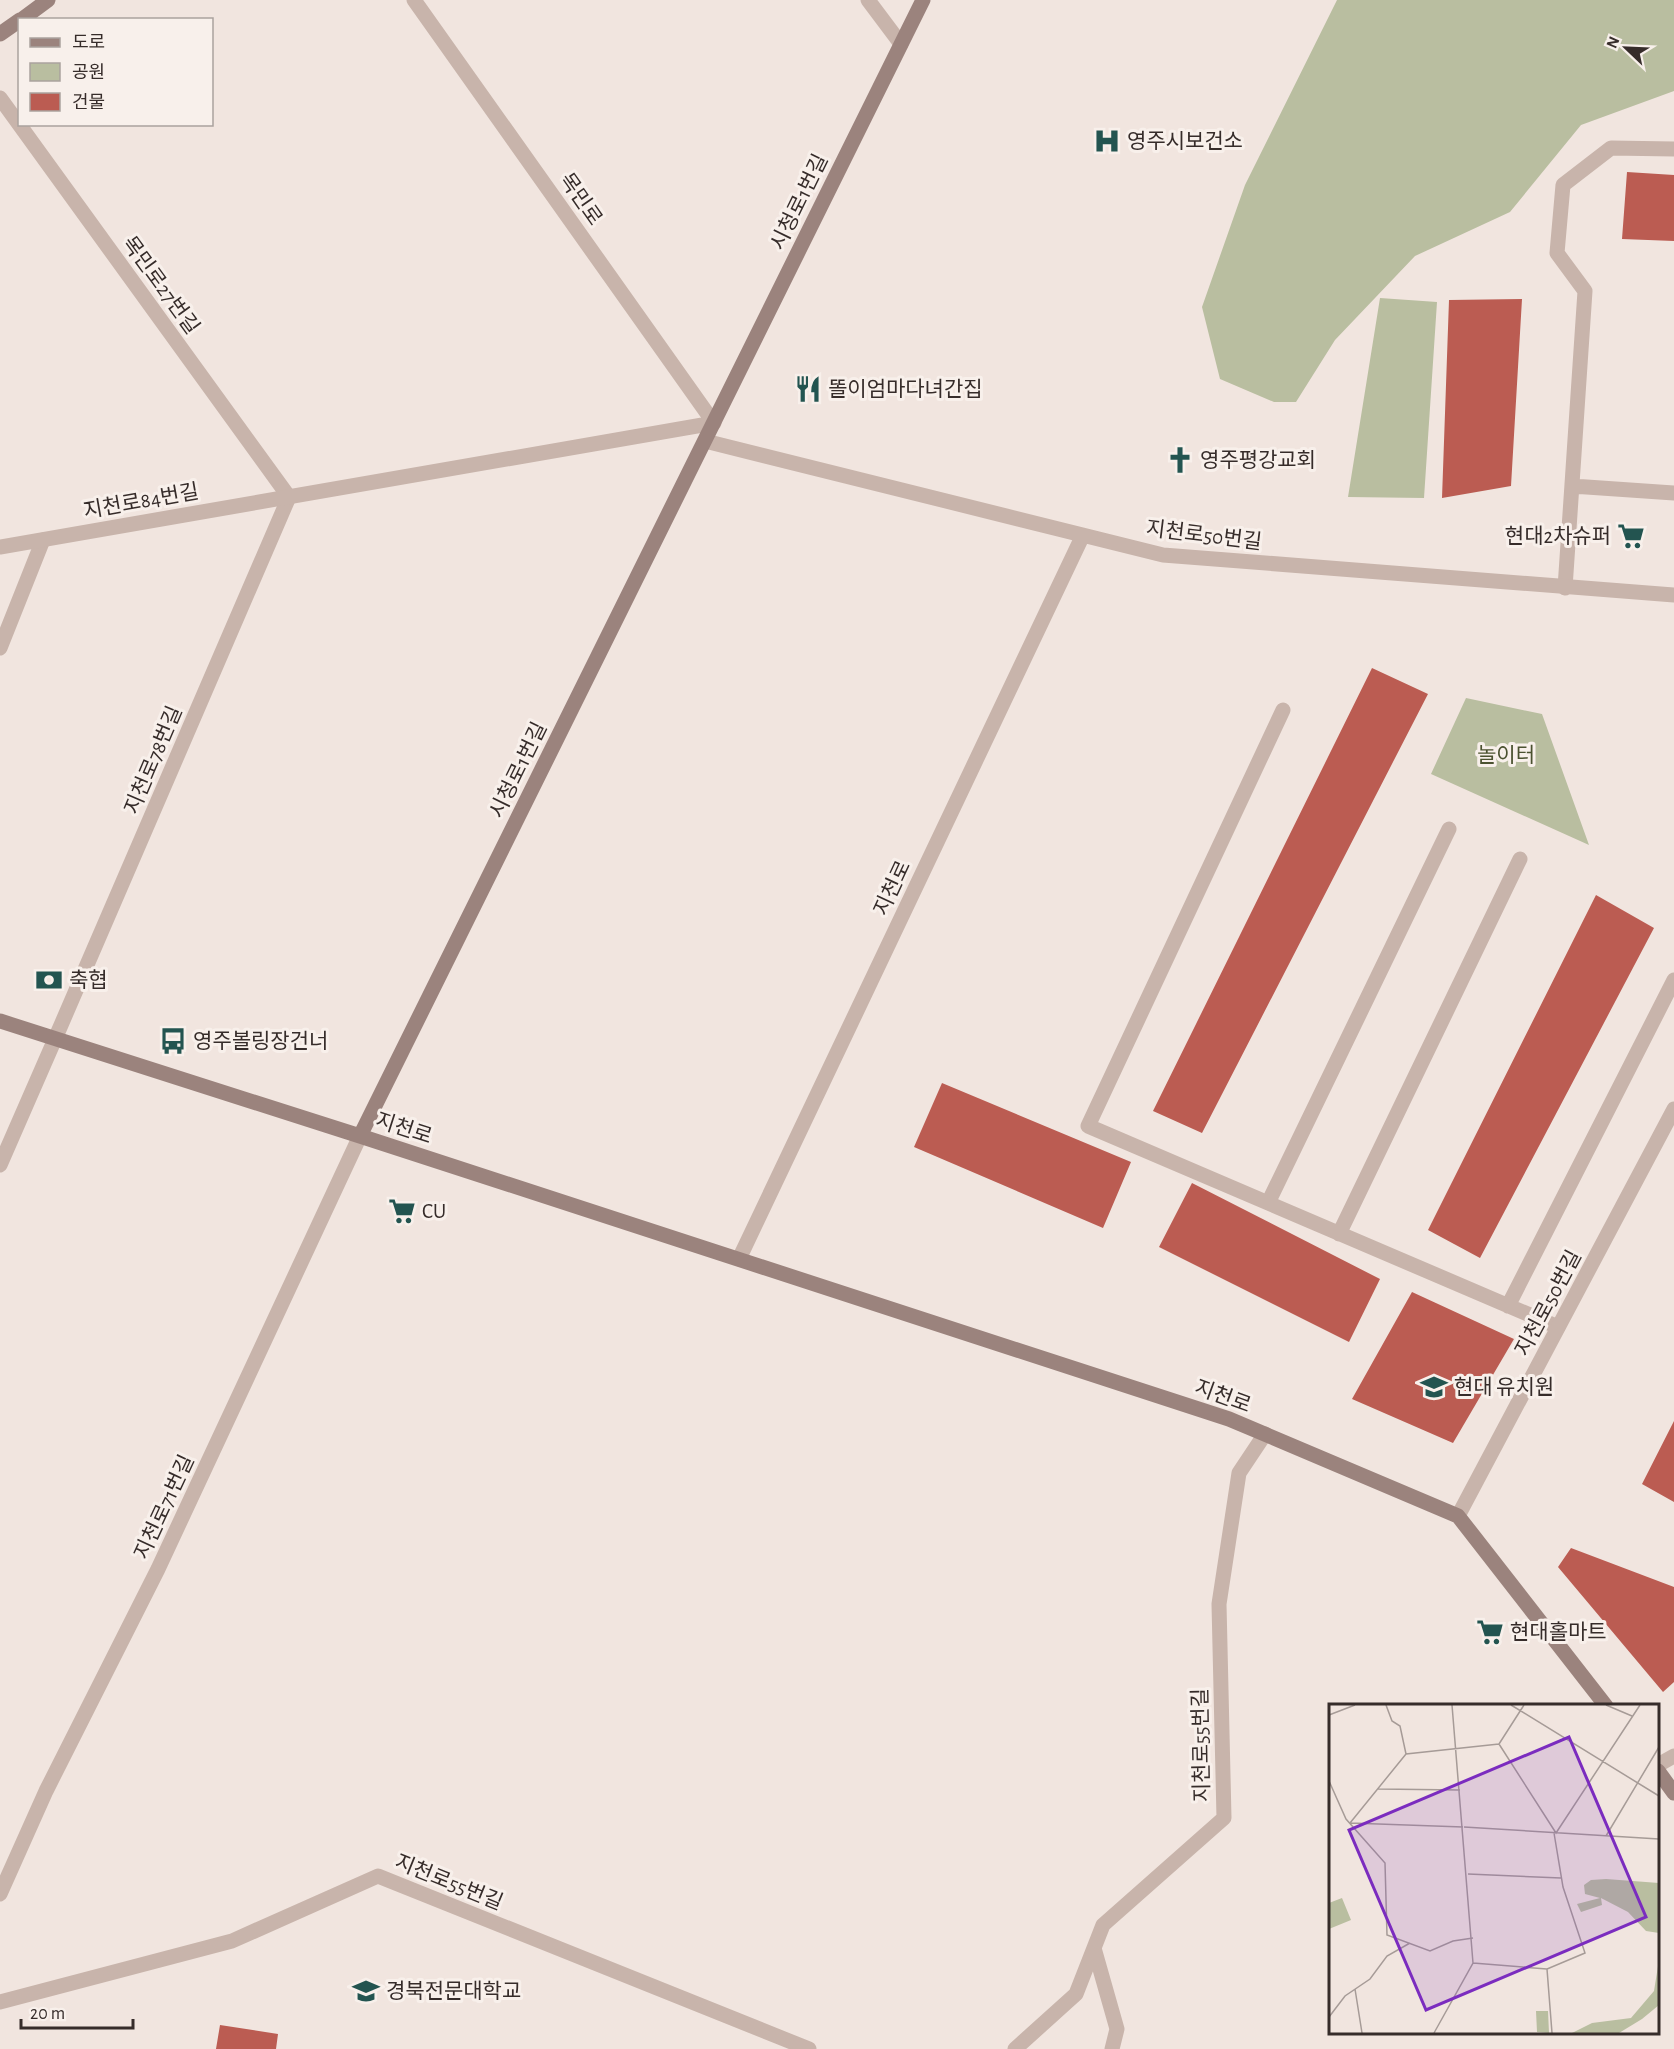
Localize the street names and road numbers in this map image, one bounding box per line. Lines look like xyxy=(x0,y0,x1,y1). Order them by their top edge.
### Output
street label: 시청로1번길 xyxy=(766,151,832,253)
street label: 목민로 xyxy=(555,169,607,229)
street label: 목민로27번길 xyxy=(118,232,204,338)
street label: 지천로84번길 xyxy=(82,480,200,522)
street label: 지천로50번길 xyxy=(1145,517,1263,553)
street label: 지천로78번길 xyxy=(120,703,186,817)
street label: 시청로1번길 xyxy=(485,719,551,821)
street label: 지천로 xyxy=(870,857,914,919)
street label: 지천로 xyxy=(373,1109,435,1147)
street label: 지천로50번길 xyxy=(1511,1246,1585,1360)
street label: 지천로 xyxy=(1192,1376,1254,1416)
street label: 지천로71번길 xyxy=(130,1451,198,1563)
street label: 지천로55번길 xyxy=(1189,1688,1213,1802)
street label: 지천로55번길 xyxy=(392,1850,506,1914)

